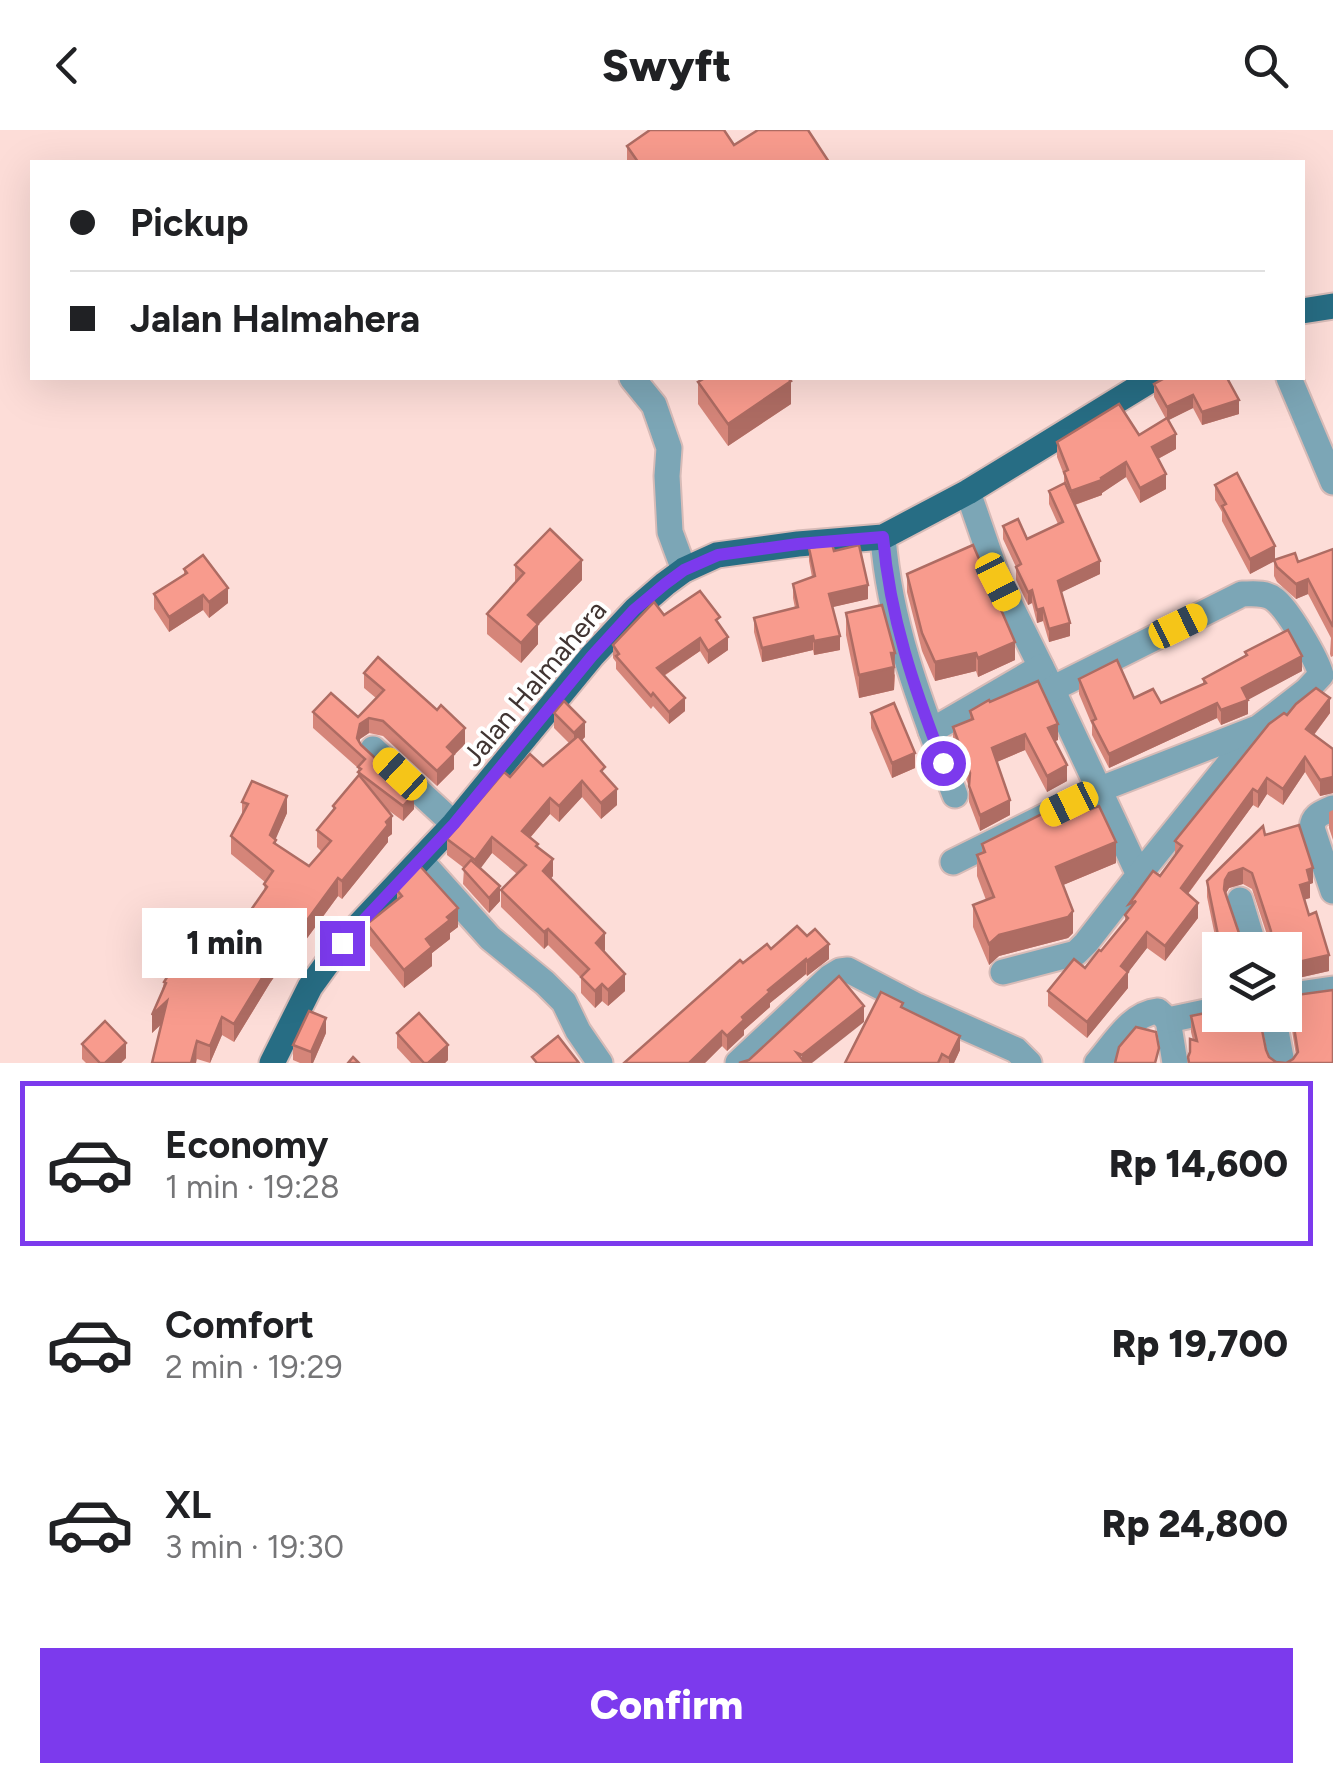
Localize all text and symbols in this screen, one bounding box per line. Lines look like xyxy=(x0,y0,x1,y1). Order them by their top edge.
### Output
icon: back xyxy=(40,38,95,93)
text: Swyft xyxy=(602,38,731,92)
icon: search xyxy=(1238,38,1293,93)
text: Pickup xyxy=(130,200,248,246)
text: Jalan Halmahera xyxy=(130,296,420,342)
car xyxy=(971,548,1025,616)
street label: Jalan Halmahera xyxy=(455,593,613,773)
car xyxy=(1144,599,1212,653)
route start xyxy=(921,741,966,786)
car xyxy=(368,743,432,805)
car xyxy=(1035,777,1103,831)
callout: 1 min xyxy=(142,908,307,978)
route end xyxy=(320,921,365,966)
text: 1 min xyxy=(186,924,263,962)
map controls xyxy=(1202,932,1302,1032)
button: layers xyxy=(1202,932,1302,1032)
icon: car xyxy=(45,1119,135,1209)
text: Economy xyxy=(165,1122,328,1168)
text: Rp 14,600 xyxy=(1109,1141,1288,1187)
text: 1 min · 19:28 xyxy=(165,1168,340,1206)
icon: car xyxy=(45,1299,135,1389)
text: Comfort xyxy=(165,1302,314,1348)
text: Rp 19,700 xyxy=(1111,1321,1288,1367)
text: 2 min · 19:29 xyxy=(165,1348,343,1386)
icon: car xyxy=(45,1479,135,1569)
text: XL xyxy=(165,1482,211,1528)
text: Rp 24,800 xyxy=(1102,1501,1288,1547)
text: 3 min · 19:30 xyxy=(165,1528,344,1566)
button: Confirm xyxy=(40,1648,1293,1763)

